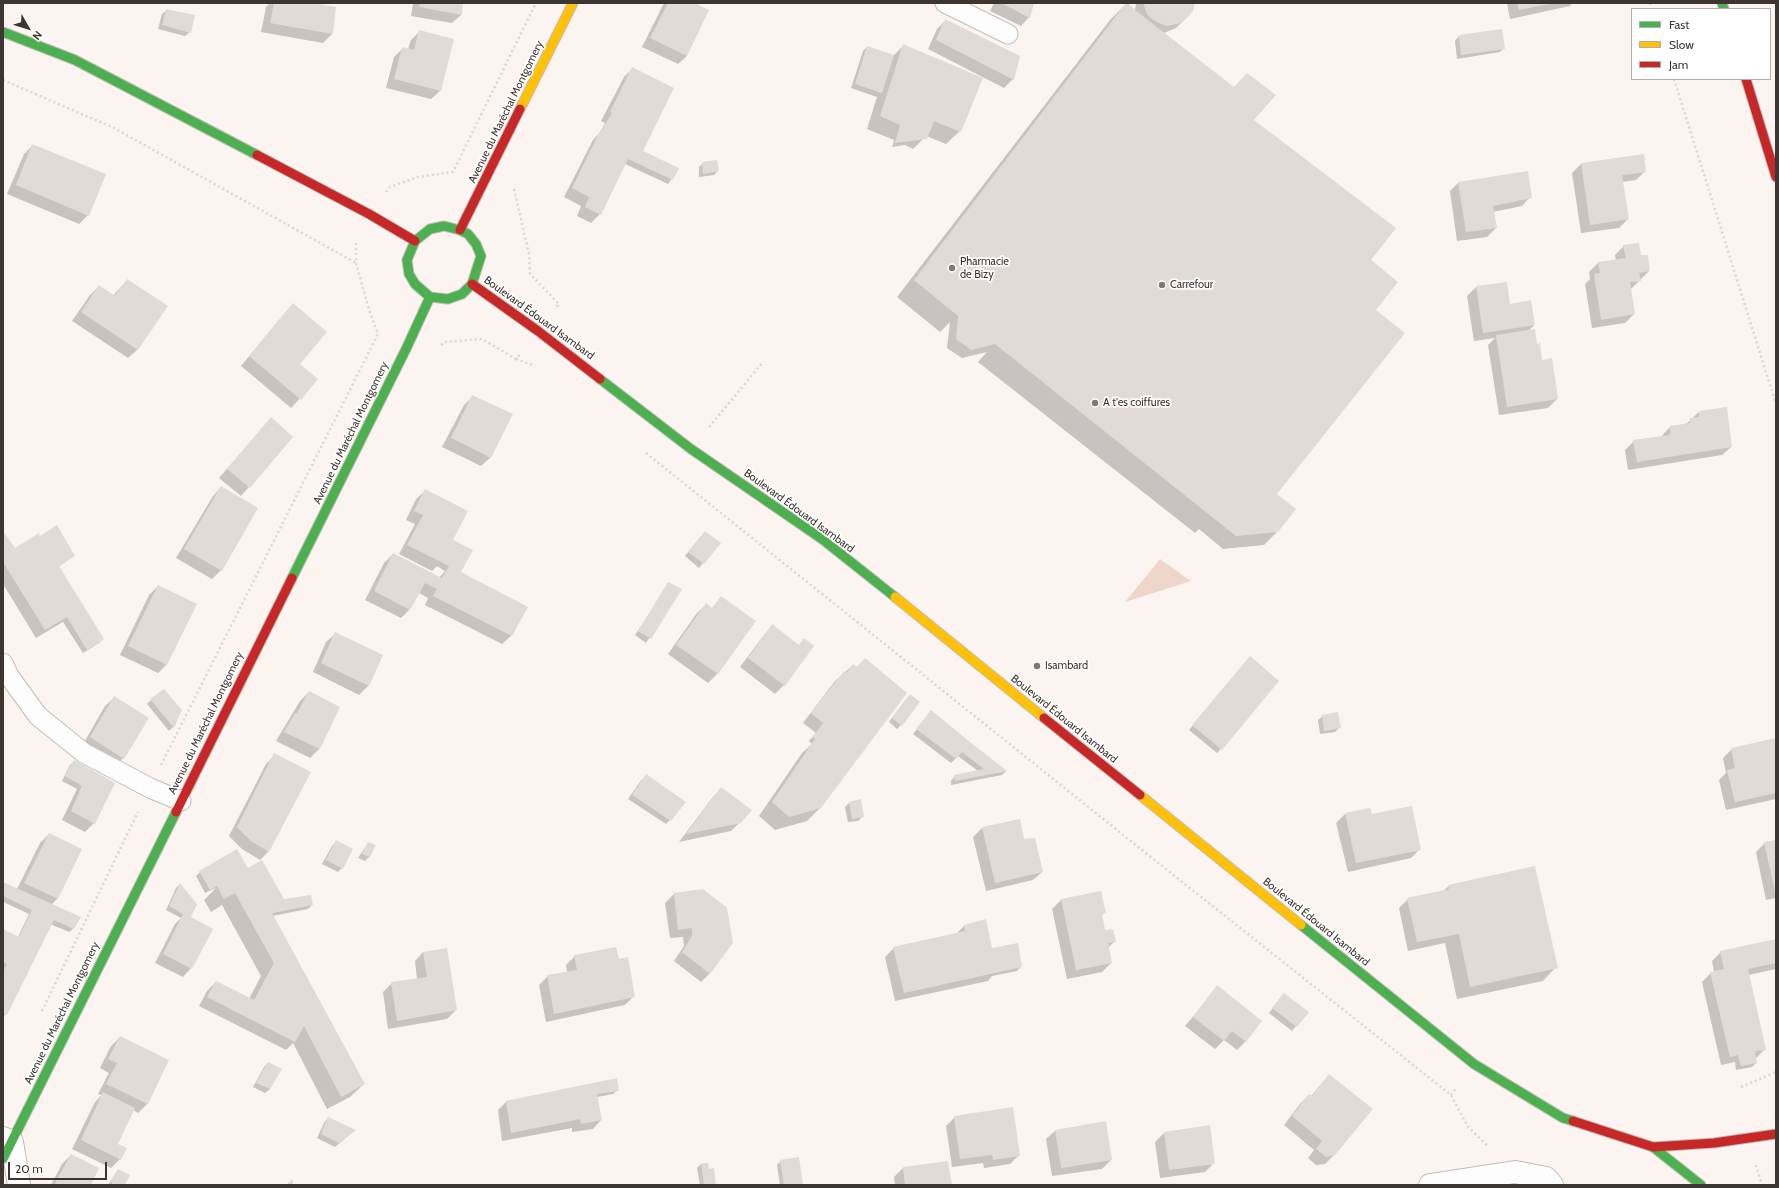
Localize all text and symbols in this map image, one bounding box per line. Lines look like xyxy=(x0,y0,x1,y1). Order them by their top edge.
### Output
north arrow xyxy=(8,8,48,48)
legend xyxy=(1631,8,1771,80)
text: Fast xyxy=(1669,17,1689,32)
text: N xyxy=(29,28,45,43)
text: Slow xyxy=(1669,37,1694,52)
street label: Avenue du Maréchal Montgomery xyxy=(466,39,546,185)
text: Jam xyxy=(1669,57,1688,72)
place label: Pharmacie de Bizy xyxy=(960,255,1009,281)
marker: Pharmacie de Bizy xyxy=(947,263,957,273)
street label: Boulevard Édouard Isambard xyxy=(481,274,597,362)
place label: Carrefour xyxy=(1170,278,1213,292)
marker: Carrefour xyxy=(1157,280,1167,290)
street label: Avenue du Maréchal Montgomery xyxy=(311,360,391,506)
place label: A t'es coiffures xyxy=(1103,396,1170,410)
marker: A t'es coiffures xyxy=(1090,398,1100,408)
street label: Boulevard Édouard Isambard xyxy=(741,467,857,555)
street label: Avenue du Maréchal Montgomery xyxy=(166,650,246,796)
place label: Isambard xyxy=(1045,659,1088,673)
marker: Isambard xyxy=(1032,661,1042,671)
street label: Boulevard Édouard Isambard xyxy=(1008,672,1120,766)
street label: Boulevard Édouard Isambard xyxy=(1260,875,1372,969)
street label: Avenue du Maréchal Montgomery xyxy=(22,940,102,1086)
scale bar xyxy=(10,1154,109,1180)
text: 20 m xyxy=(15,1161,43,1176)

